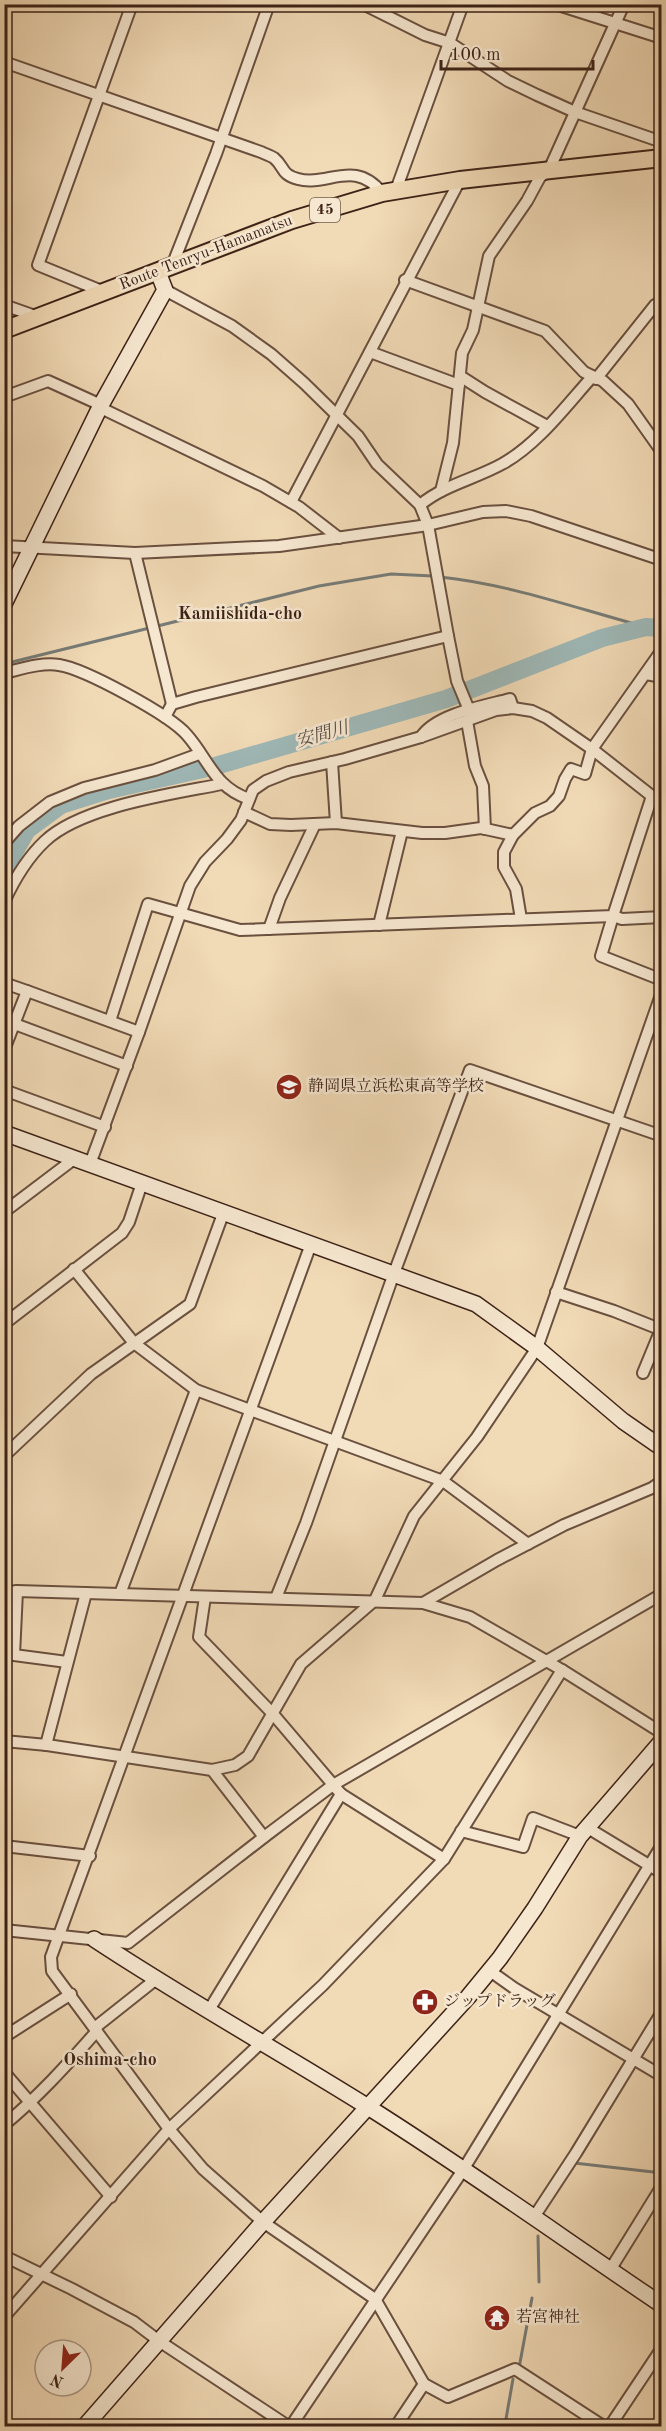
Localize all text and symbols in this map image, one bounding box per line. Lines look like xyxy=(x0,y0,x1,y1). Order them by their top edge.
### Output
scale bar xyxy=(441,33,592,71)
text: 100 m xyxy=(450,46,501,64)
road number: 45 xyxy=(310,198,340,222)
street label: Route Tenryu-Hamamatsu xyxy=(117,212,295,293)
district label: Kamiishida-cho xyxy=(178,605,302,623)
water label: 安間川 xyxy=(293,716,352,751)
school or university icon: 静岡県立浜松東高等学校 xyxy=(274,1072,304,1102)
place label: 静岡県立浜松東高等学校 xyxy=(308,1077,484,1095)
pharmacy icon: ジップドラッグ xyxy=(410,1987,440,2017)
place label: ジップドラッグ xyxy=(444,1993,556,2010)
district label: Oshima-cho xyxy=(63,2051,157,2069)
temple icon: 若宮神社 xyxy=(482,2303,512,2333)
place label: 若宮神社 xyxy=(516,2308,580,2326)
north arrow xyxy=(33,2338,93,2398)
text: N xyxy=(48,2370,66,2390)

